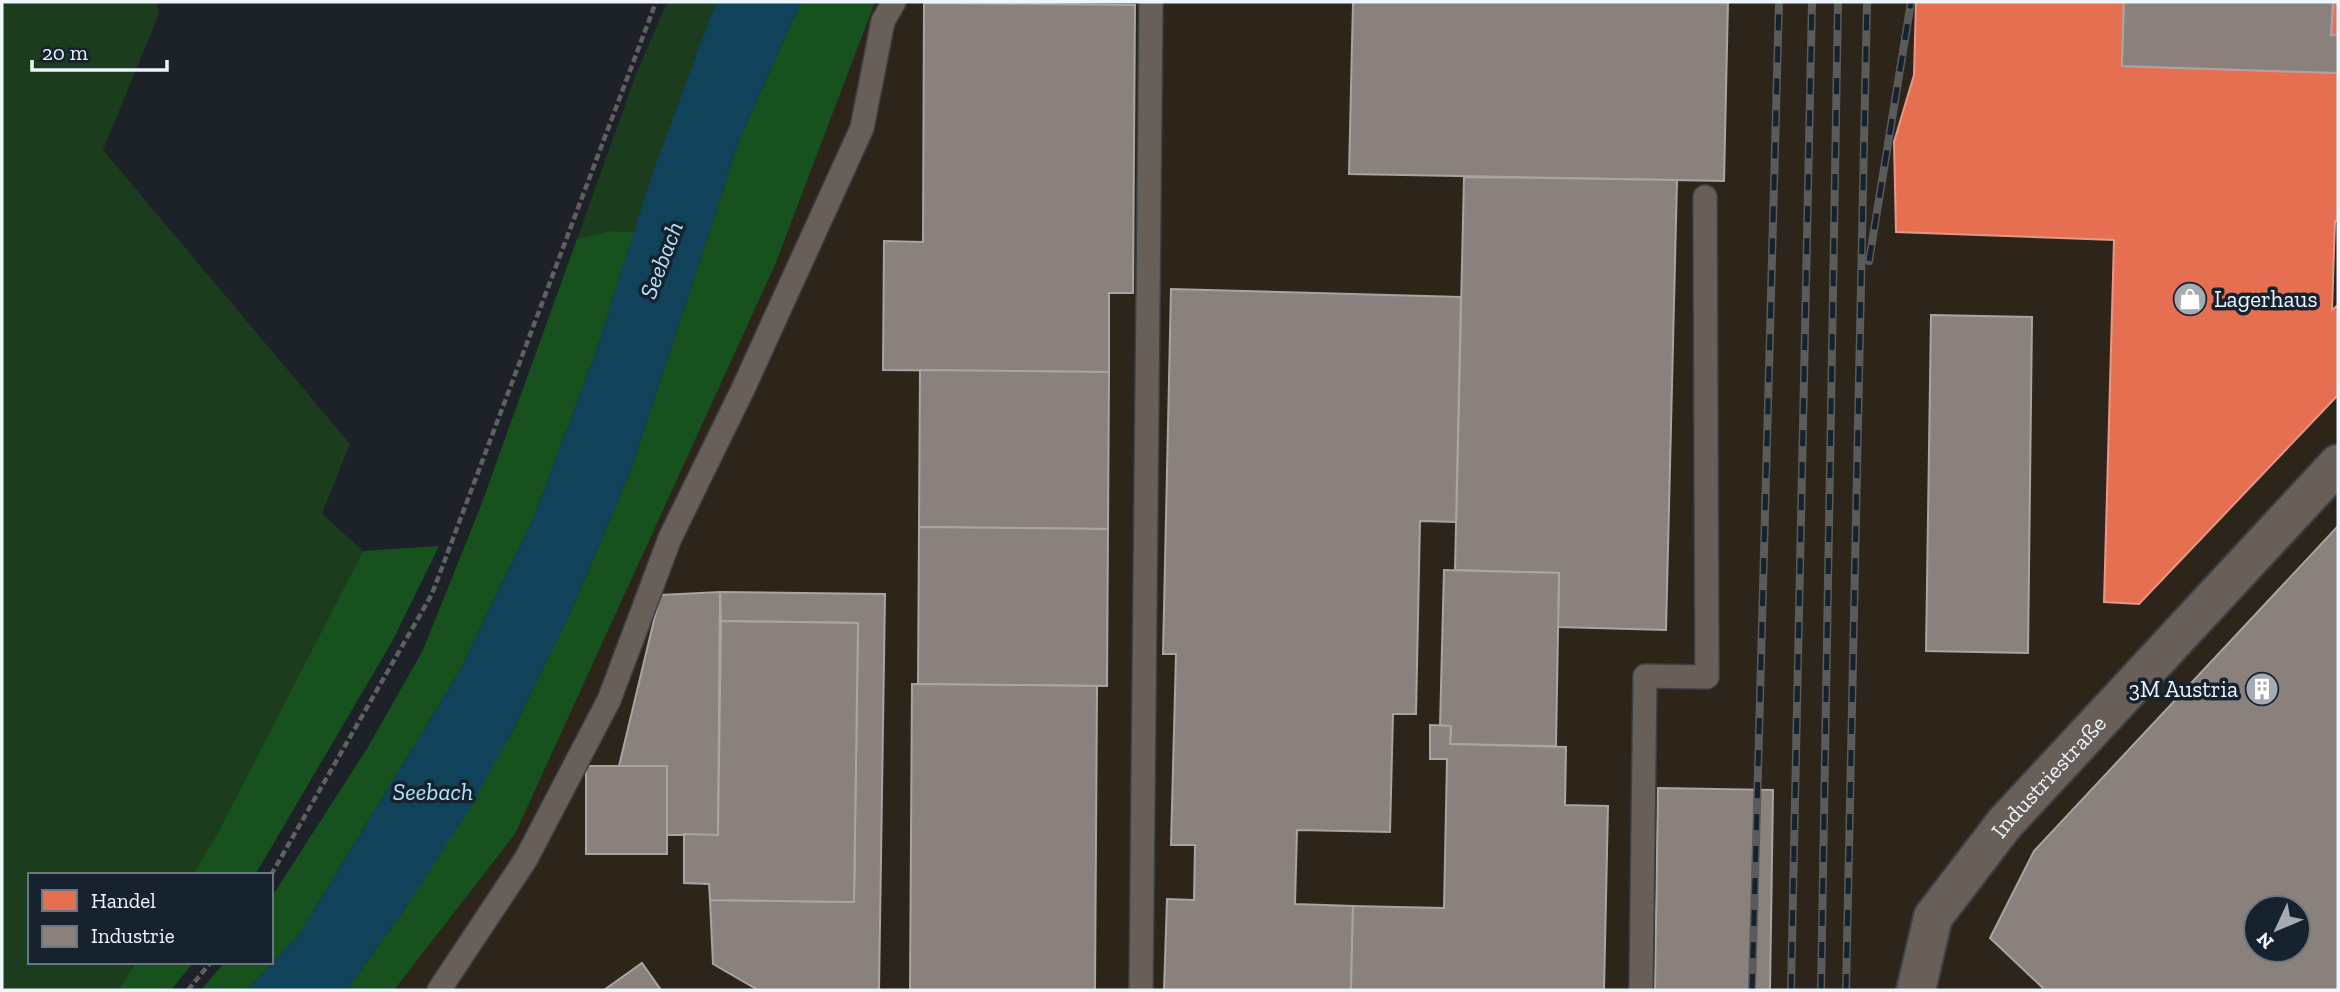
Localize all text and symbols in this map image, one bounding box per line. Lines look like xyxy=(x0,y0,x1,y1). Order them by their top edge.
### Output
scale bar xyxy=(32,28,166,72)
text: 20 m xyxy=(42,40,88,65)
water label: Seebach xyxy=(633,217,689,303)
shop icon: Lagerhaus xyxy=(2171,280,2209,318)
place label: Lagerhaus xyxy=(2214,285,2318,313)
building icon: 3M Austria xyxy=(2243,670,2281,708)
place label: 3M Austria xyxy=(2129,675,2238,703)
street label: Industriestraße xyxy=(1985,709,2112,843)
water label: Seebach xyxy=(393,777,473,806)
legend xyxy=(28,873,273,964)
text: Handel xyxy=(91,888,156,913)
north arrow xyxy=(2242,894,2312,964)
text: Industrie xyxy=(91,923,175,948)
text: N xyxy=(2252,927,2278,954)

